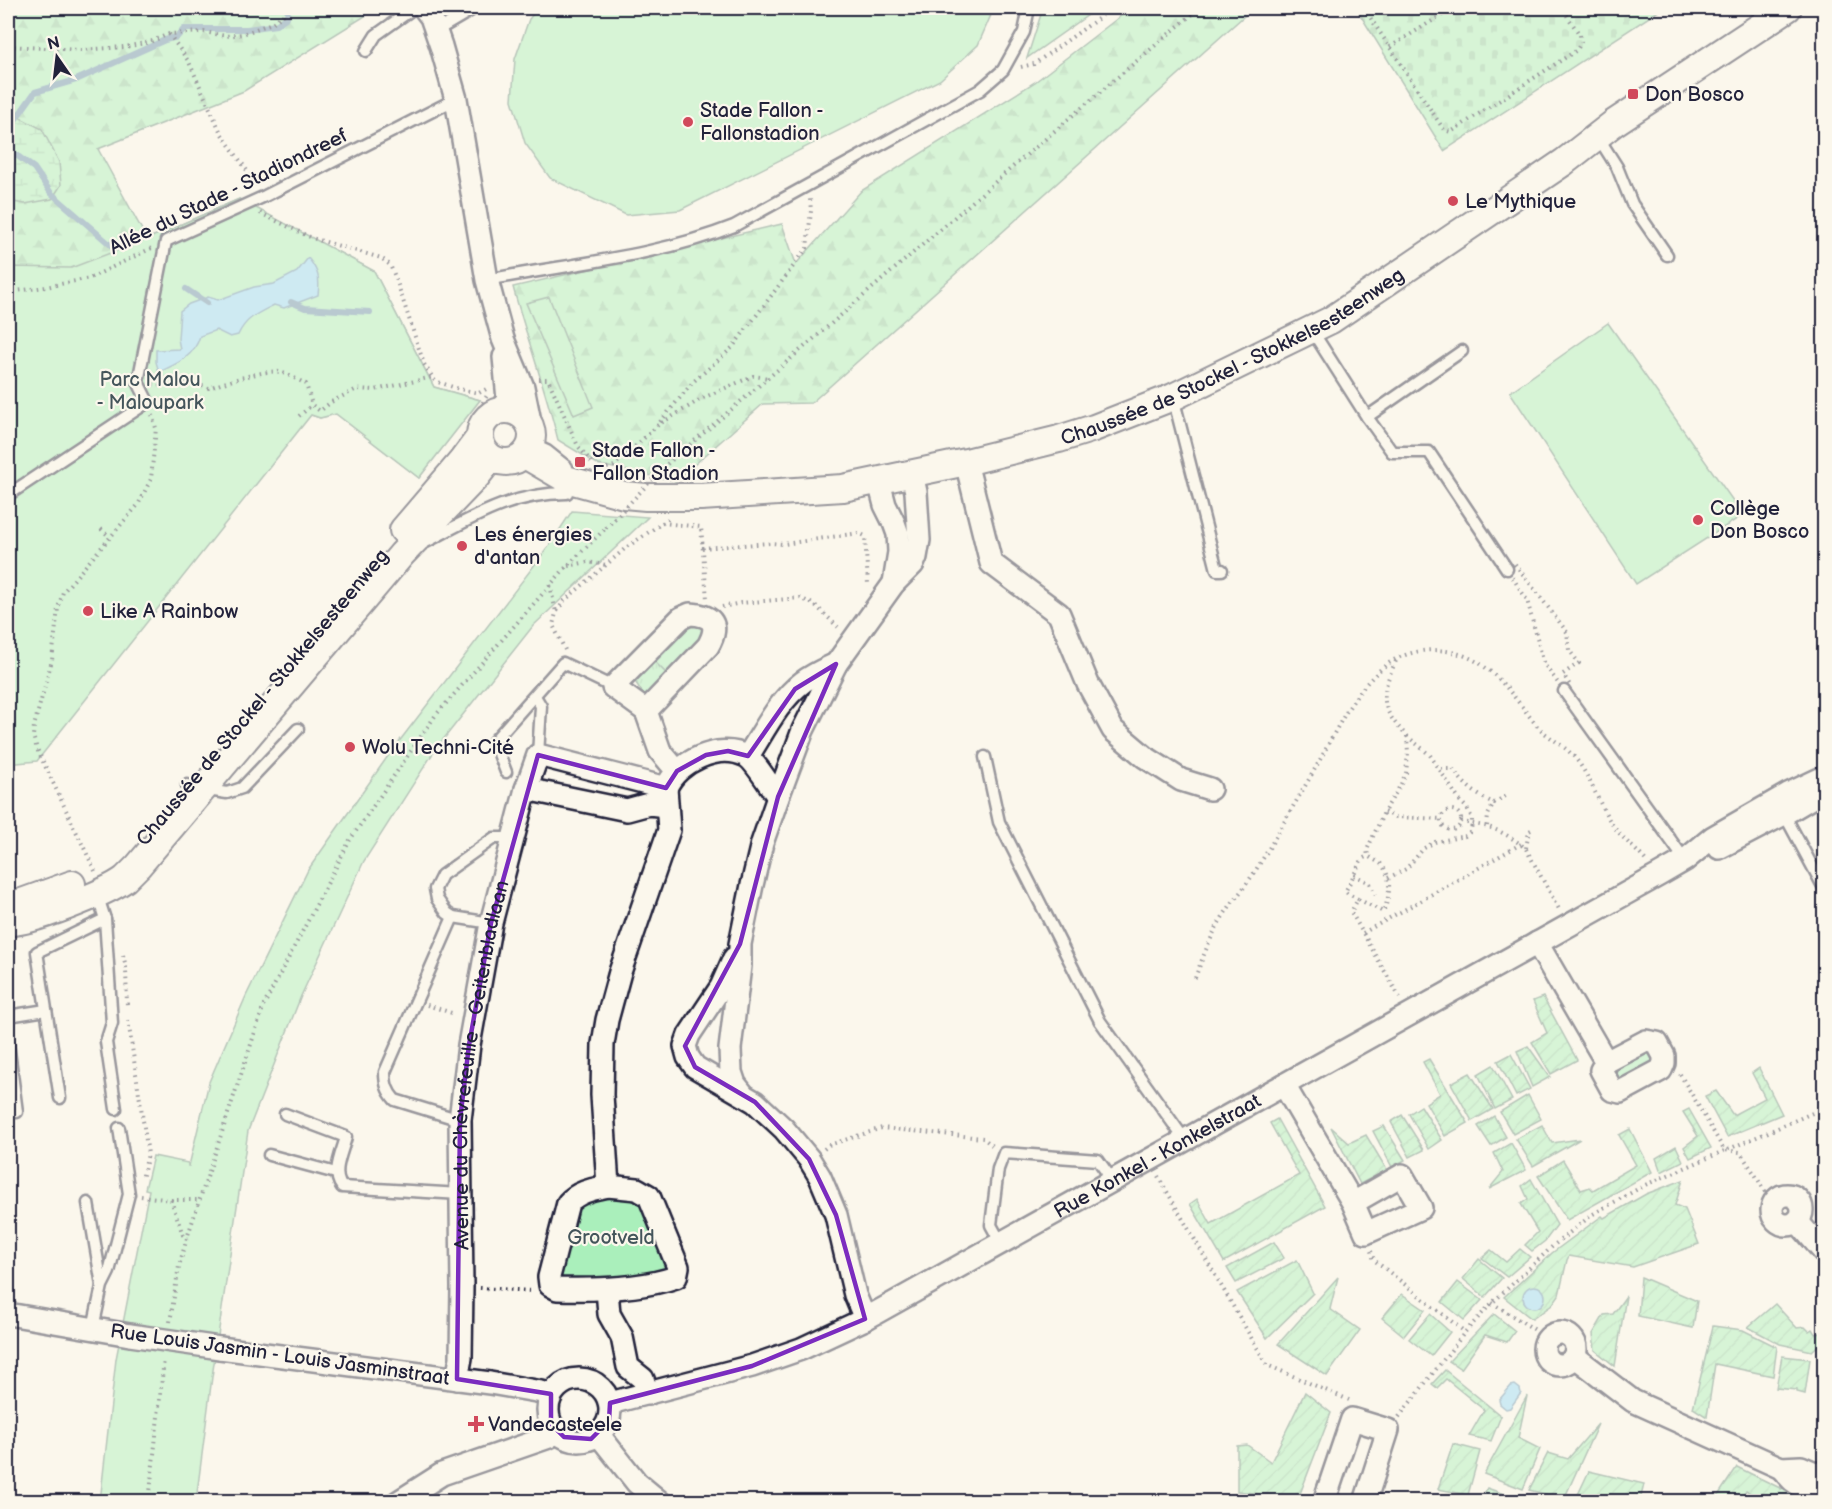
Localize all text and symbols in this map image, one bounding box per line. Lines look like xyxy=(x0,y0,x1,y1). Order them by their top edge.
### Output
north arrow xyxy=(27,27,87,87)
text: N xyxy=(46,33,62,55)
place label: Don Bosco xyxy=(1645,83,1744,107)
marker: Don Bosco xyxy=(1626,87,1640,101)
place label: Stade Fallon - Fallonstadion xyxy=(700,99,824,146)
marker: Stade Fallon - Fallonstadion xyxy=(681,115,695,129)
street label: Allée du Stade - Stadiondreef xyxy=(105,124,352,260)
place label: Le Mythique xyxy=(1465,190,1576,214)
marker: Le Mythique xyxy=(1446,194,1460,208)
street label: Chaussée de Stockel - Stokkelsesteenweg xyxy=(1058,263,1409,451)
park label: Parc Malou - Maloupark xyxy=(96,368,204,415)
place label: Stade Fallon - Fallon Stadion xyxy=(592,439,719,486)
marker: Stade Fallon - Fallon Stadion xyxy=(573,455,587,469)
place label: Collège Don Bosco xyxy=(1710,497,1809,544)
marker: Collège Don Bosco xyxy=(1691,513,1705,527)
place label: Les énergies d'antan xyxy=(474,523,592,570)
marker: Les énergies d'antan xyxy=(455,539,469,553)
street label: Chaussée de Stockel - Stokkelsesteenweg xyxy=(131,544,394,851)
place label: Like A Rainbow xyxy=(100,600,239,624)
marker: Like A Rainbow xyxy=(81,604,95,618)
place label: Wolu Techni-Cité xyxy=(362,736,514,760)
marker: Wolu Techni-Cité xyxy=(343,740,357,754)
street label: Avenue du Chèvrefeuille - Geitenbladlaan xyxy=(449,878,515,1250)
street label: Rue Konkel - Konkelstraat xyxy=(1050,1089,1265,1224)
park label: Grootveld xyxy=(567,1226,655,1250)
street label: Rue Louis Jasmin - Louis Jasminstraat xyxy=(109,1319,451,1391)
place label: Vandecasteele xyxy=(488,1413,622,1437)
marker: Vandecasteele xyxy=(469,1417,483,1431)

